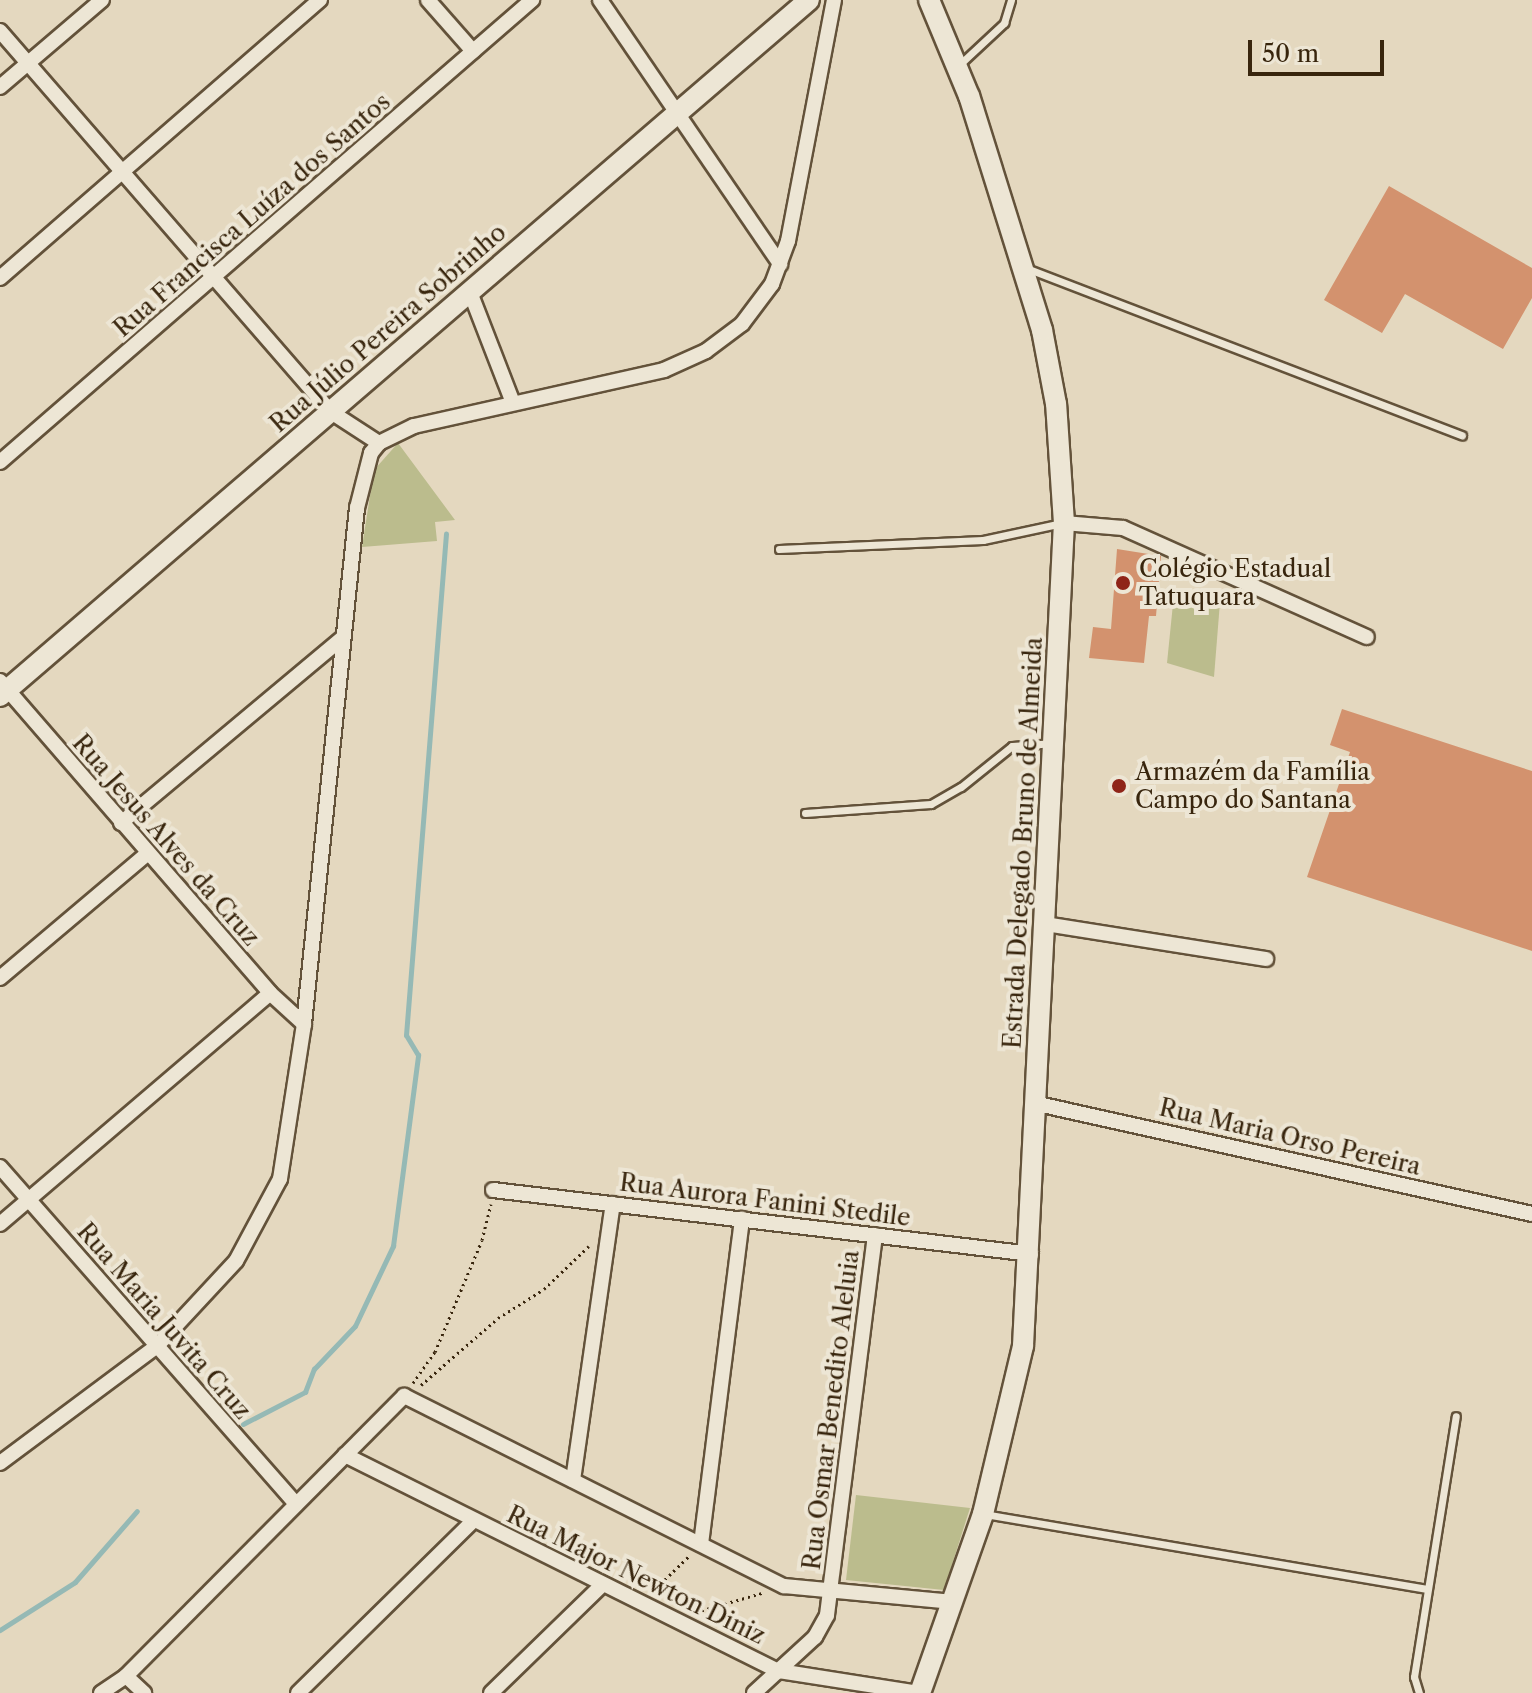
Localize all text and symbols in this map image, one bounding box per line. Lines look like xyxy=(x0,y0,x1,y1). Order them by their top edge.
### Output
scale bar xyxy=(1252,24,1388,74)
text: 50 m xyxy=(1262,39,1319,68)
street label: Rua Francisca Luíza dos Santos xyxy=(108,87,396,343)
street label: Rua Júlio Pereira Sobrinho xyxy=(264,218,512,438)
place label: Colégio Estadual Tatuquara xyxy=(1139,555,1331,611)
marker: Colégio Estadual Tatuquara xyxy=(1114,574,1132,592)
street label: Estrada Delegado Bruno de Almeida xyxy=(998,636,1048,1050)
street label: Rua Jesus Alves da Cruz xyxy=(66,728,266,952)
place label: Armazém da Família Campo do Santana xyxy=(1135,758,1370,814)
marker: Armazém da Família Campo do Santana xyxy=(1110,777,1128,795)
street label: Rua Maria Orso Pereira xyxy=(1156,1093,1424,1181)
street label: Rua Aurora Fanini Stedile xyxy=(617,1168,913,1232)
street label: Rua Maria Juvita Cruz xyxy=(71,1217,257,1425)
street label: Rua Osmar Benedito Aleluia xyxy=(797,1248,865,1572)
street label: Rua Major Newton Diniz xyxy=(502,1500,770,1650)

